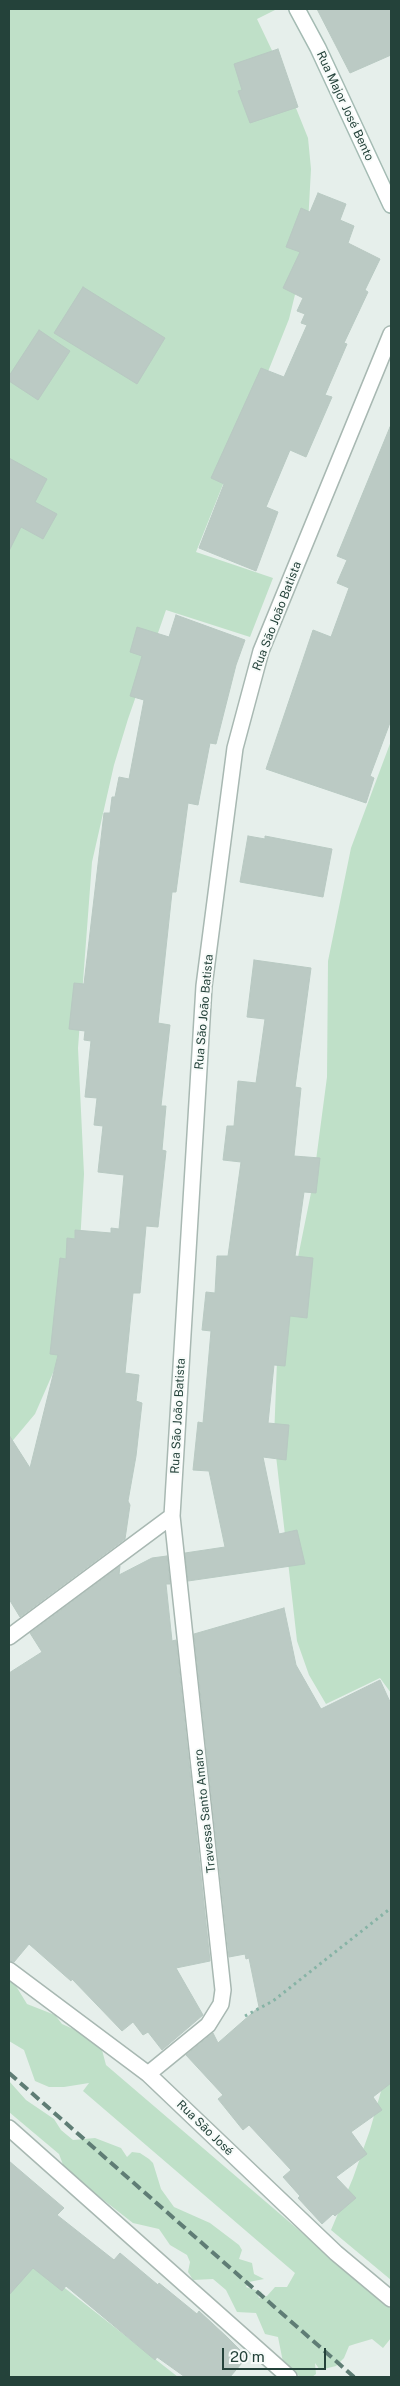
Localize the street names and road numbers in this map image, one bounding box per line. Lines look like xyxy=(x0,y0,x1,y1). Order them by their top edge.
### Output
street label: Rua Major José Bento xyxy=(313,49,377,163)
street label: Rua São João Batista xyxy=(250,559,304,673)
street label: Rua São João Batista xyxy=(192,954,216,1070)
street label: Rua São João Batista xyxy=(168,1358,188,1474)
street label: Travessa Santo Amaro xyxy=(191,1748,219,1874)
street label: Rua São José xyxy=(174,2097,236,2159)

